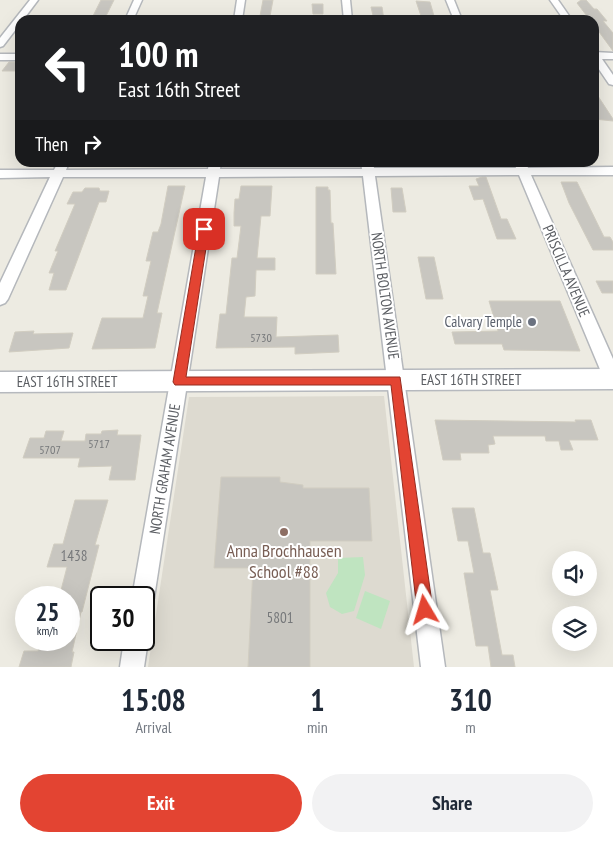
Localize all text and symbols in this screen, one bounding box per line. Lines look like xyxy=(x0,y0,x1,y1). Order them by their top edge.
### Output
text: 100 m xyxy=(118,31,199,77)
icon: left xyxy=(35,35,100,100)
text: East 16th Street xyxy=(118,75,240,103)
icon: right xyxy=(78,130,106,158)
text: Then xyxy=(35,132,68,156)
pin xyxy=(183,208,225,250)
icon: arrive xyxy=(190,215,218,243)
street label: PRISCILLA AVENUE xyxy=(538,222,594,320)
street label: NORTH BOLTON AVENUE xyxy=(367,231,404,361)
place label: Calvary Temple xyxy=(445,312,522,331)
marker: Calvary Temple xyxy=(526,316,538,328)
house number: 5730 xyxy=(250,330,272,345)
street label: EAST 16TH STREET xyxy=(421,370,522,389)
street label: EAST 16TH STREET xyxy=(17,372,118,391)
street label: NORTH GRAHAM AVENUE xyxy=(145,402,184,535)
house number: 5717 xyxy=(88,436,110,451)
house number: 5707 xyxy=(39,442,61,457)
marker: Anna Brochhausen School #88 xyxy=(278,526,290,538)
place label: Anna Brochhausen School #88 xyxy=(226,539,342,583)
house number: 1438 xyxy=(60,546,88,565)
map controls xyxy=(552,551,597,651)
button: sound xyxy=(552,551,597,596)
position arrow xyxy=(398,583,450,635)
speed limit sign: 30 xyxy=(90,586,155,651)
text: 25 xyxy=(36,596,59,628)
button: layers xyxy=(552,606,597,651)
house number: 5801 xyxy=(266,608,294,627)
text: km/h xyxy=(37,623,58,638)
text: 15:08 xyxy=(121,680,186,719)
text: 1 xyxy=(310,680,325,719)
text: 310 xyxy=(449,680,492,719)
text: Arrival xyxy=(135,717,172,737)
text: min xyxy=(307,717,328,737)
text: m xyxy=(465,717,476,737)
button: Exit xyxy=(20,774,302,832)
button: Share xyxy=(312,774,593,832)

